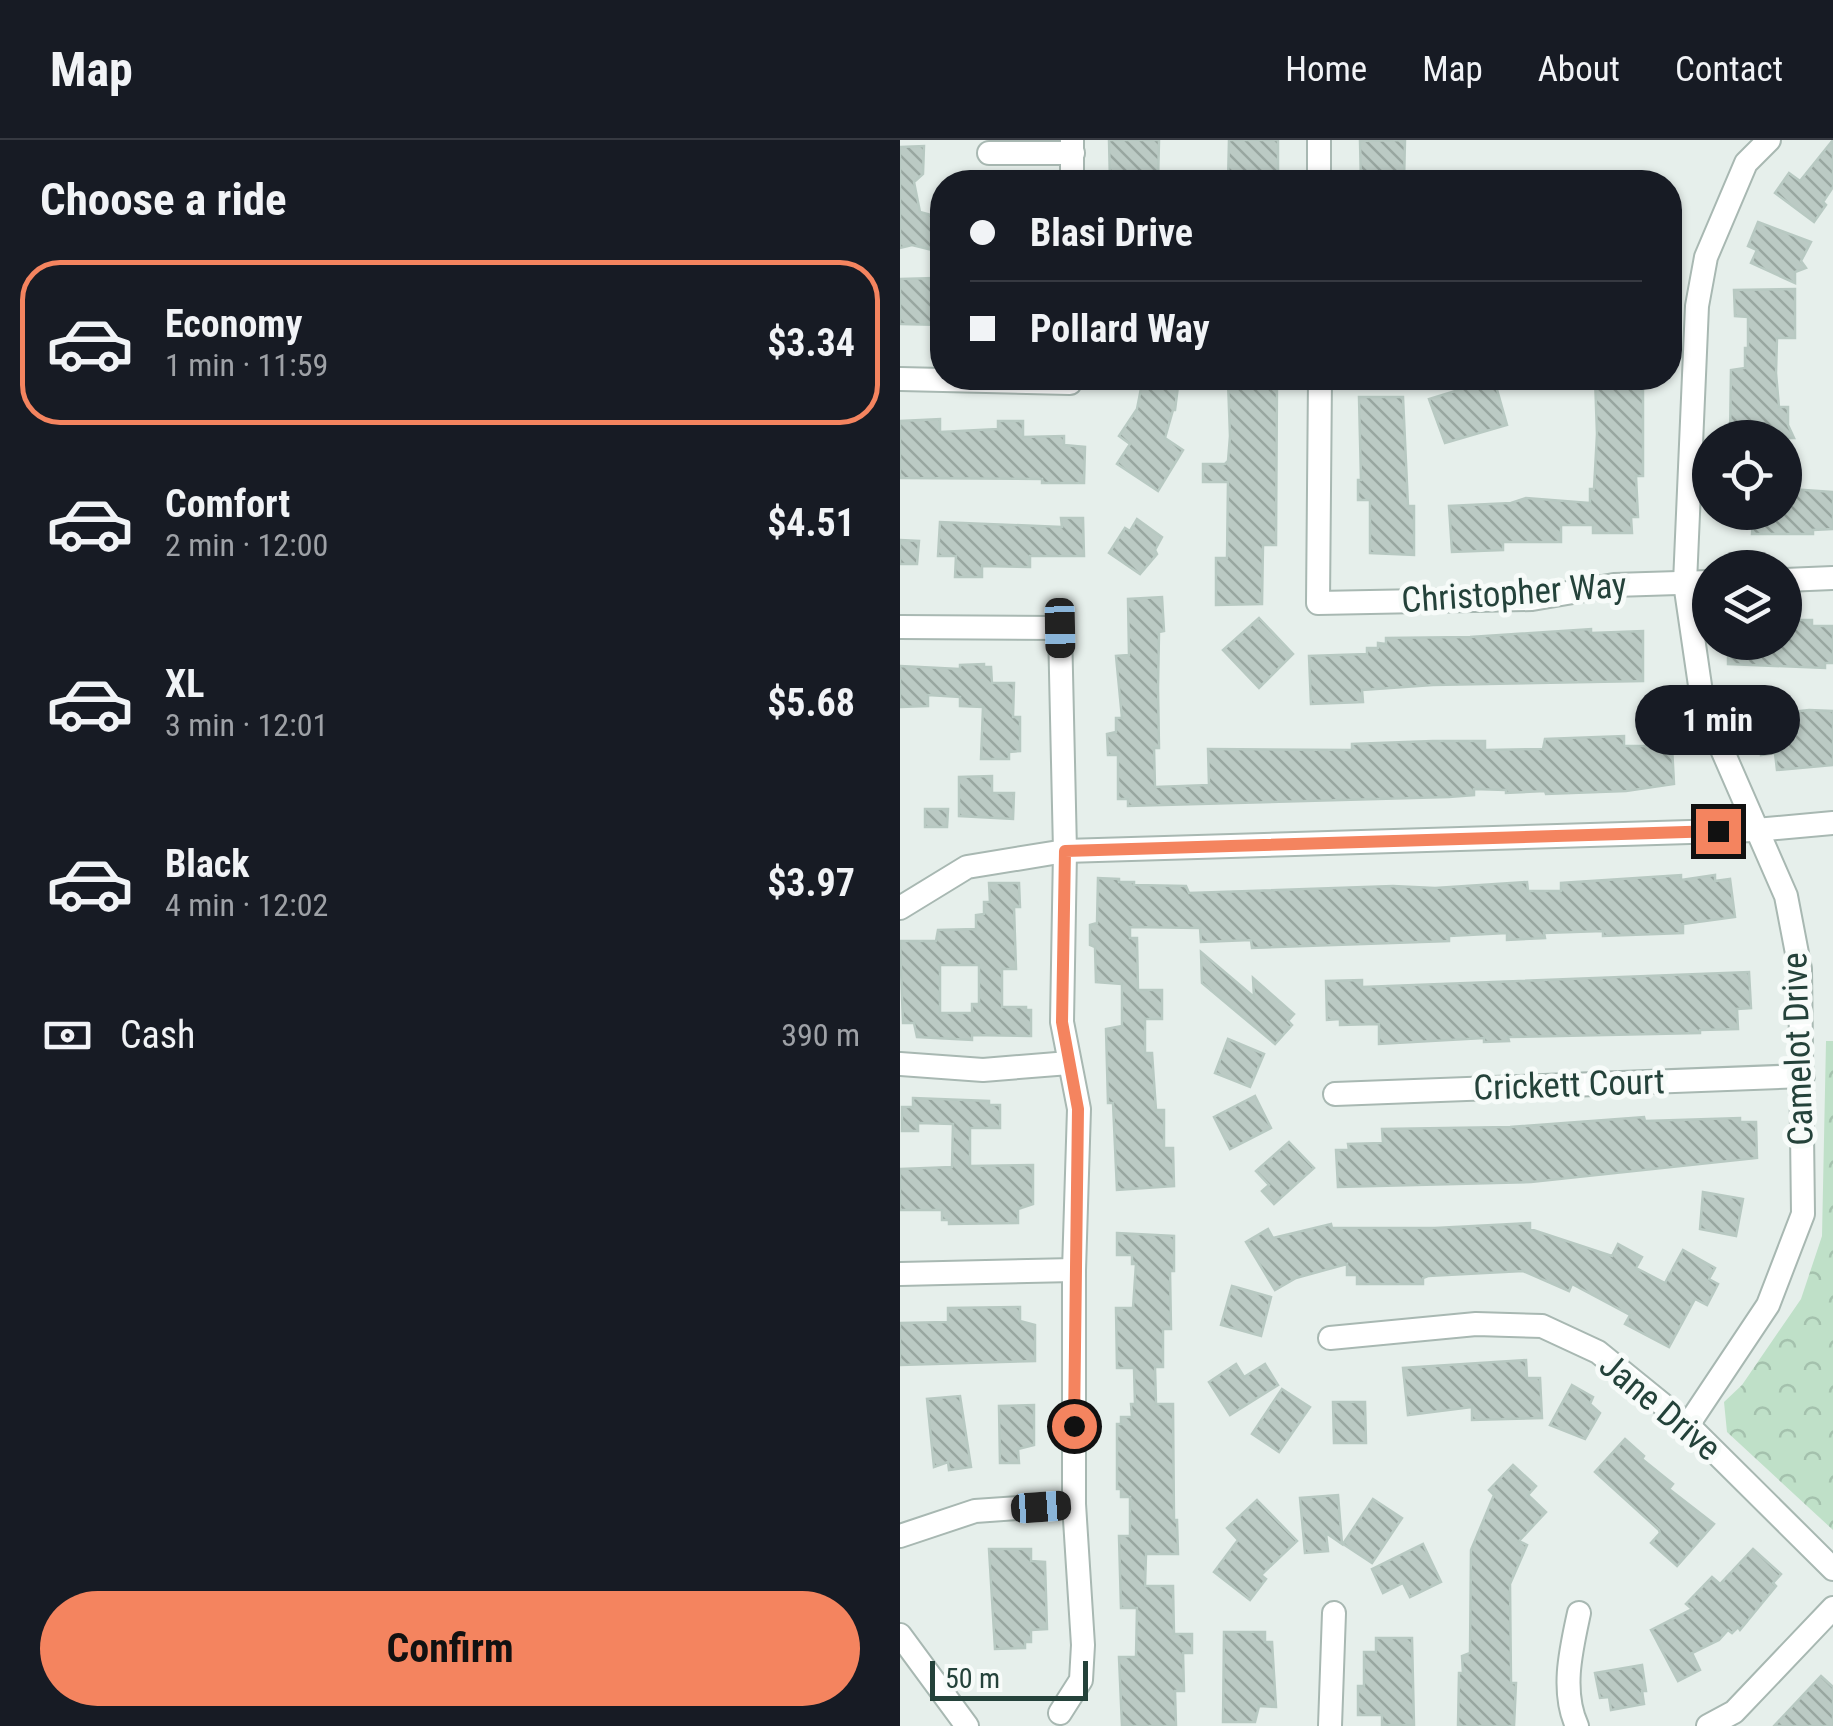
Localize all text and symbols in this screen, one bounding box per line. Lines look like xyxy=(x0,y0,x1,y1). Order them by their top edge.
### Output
text: Map xyxy=(50,41,133,98)
text: Home xyxy=(1285,49,1367,90)
text: Map xyxy=(1422,49,1483,90)
text: About xyxy=(1538,49,1620,90)
text: Contact xyxy=(1675,49,1783,90)
text: Choose a ride xyxy=(40,173,287,226)
text: Blasi Drive xyxy=(1030,211,1193,255)
icon: car xyxy=(45,298,135,388)
text: Economy xyxy=(165,302,302,346)
text: Pollard Way xyxy=(1030,307,1210,351)
text: $3.34 xyxy=(767,321,855,365)
text: 1 min · 11:59 xyxy=(165,346,328,384)
map controls xyxy=(1692,420,1802,660)
button: locate xyxy=(1692,420,1802,530)
icon: car xyxy=(45,478,135,568)
text: Comfort xyxy=(165,482,290,526)
text: $4.51 xyxy=(767,501,855,545)
text: 2 min · 12:00 xyxy=(165,526,328,564)
button: layers xyxy=(1692,550,1802,660)
street label: Christopher Way xyxy=(1400,565,1628,621)
car xyxy=(1044,598,1076,658)
icon: car xyxy=(45,658,135,748)
text: XL xyxy=(165,662,204,706)
text: $5.68 xyxy=(767,681,855,725)
callout: 1 min xyxy=(1636,686,1800,756)
text: 1 min xyxy=(1682,701,1753,739)
text: 3 min · 12:01 xyxy=(165,706,328,744)
route end xyxy=(1696,809,1741,854)
icon: car xyxy=(45,838,135,928)
text: Black xyxy=(165,842,249,886)
text: $3.97 xyxy=(767,861,855,905)
text: 4 min · 12:02 xyxy=(165,886,328,924)
street label: Camelot Drive xyxy=(1774,952,1822,1146)
icon: cash xyxy=(40,1008,95,1063)
text: Cash xyxy=(120,1013,195,1057)
text: 390 m xyxy=(781,1016,860,1054)
street label: Crickett Court xyxy=(1473,1061,1665,1109)
street label: Jane Drive xyxy=(1591,1345,1729,1469)
route start xyxy=(1052,1404,1097,1449)
car xyxy=(1010,1490,1072,1524)
button: Confirm xyxy=(40,1591,860,1706)
scale bar xyxy=(930,1656,1088,1700)
text: 50 m xyxy=(945,1662,1000,1695)

